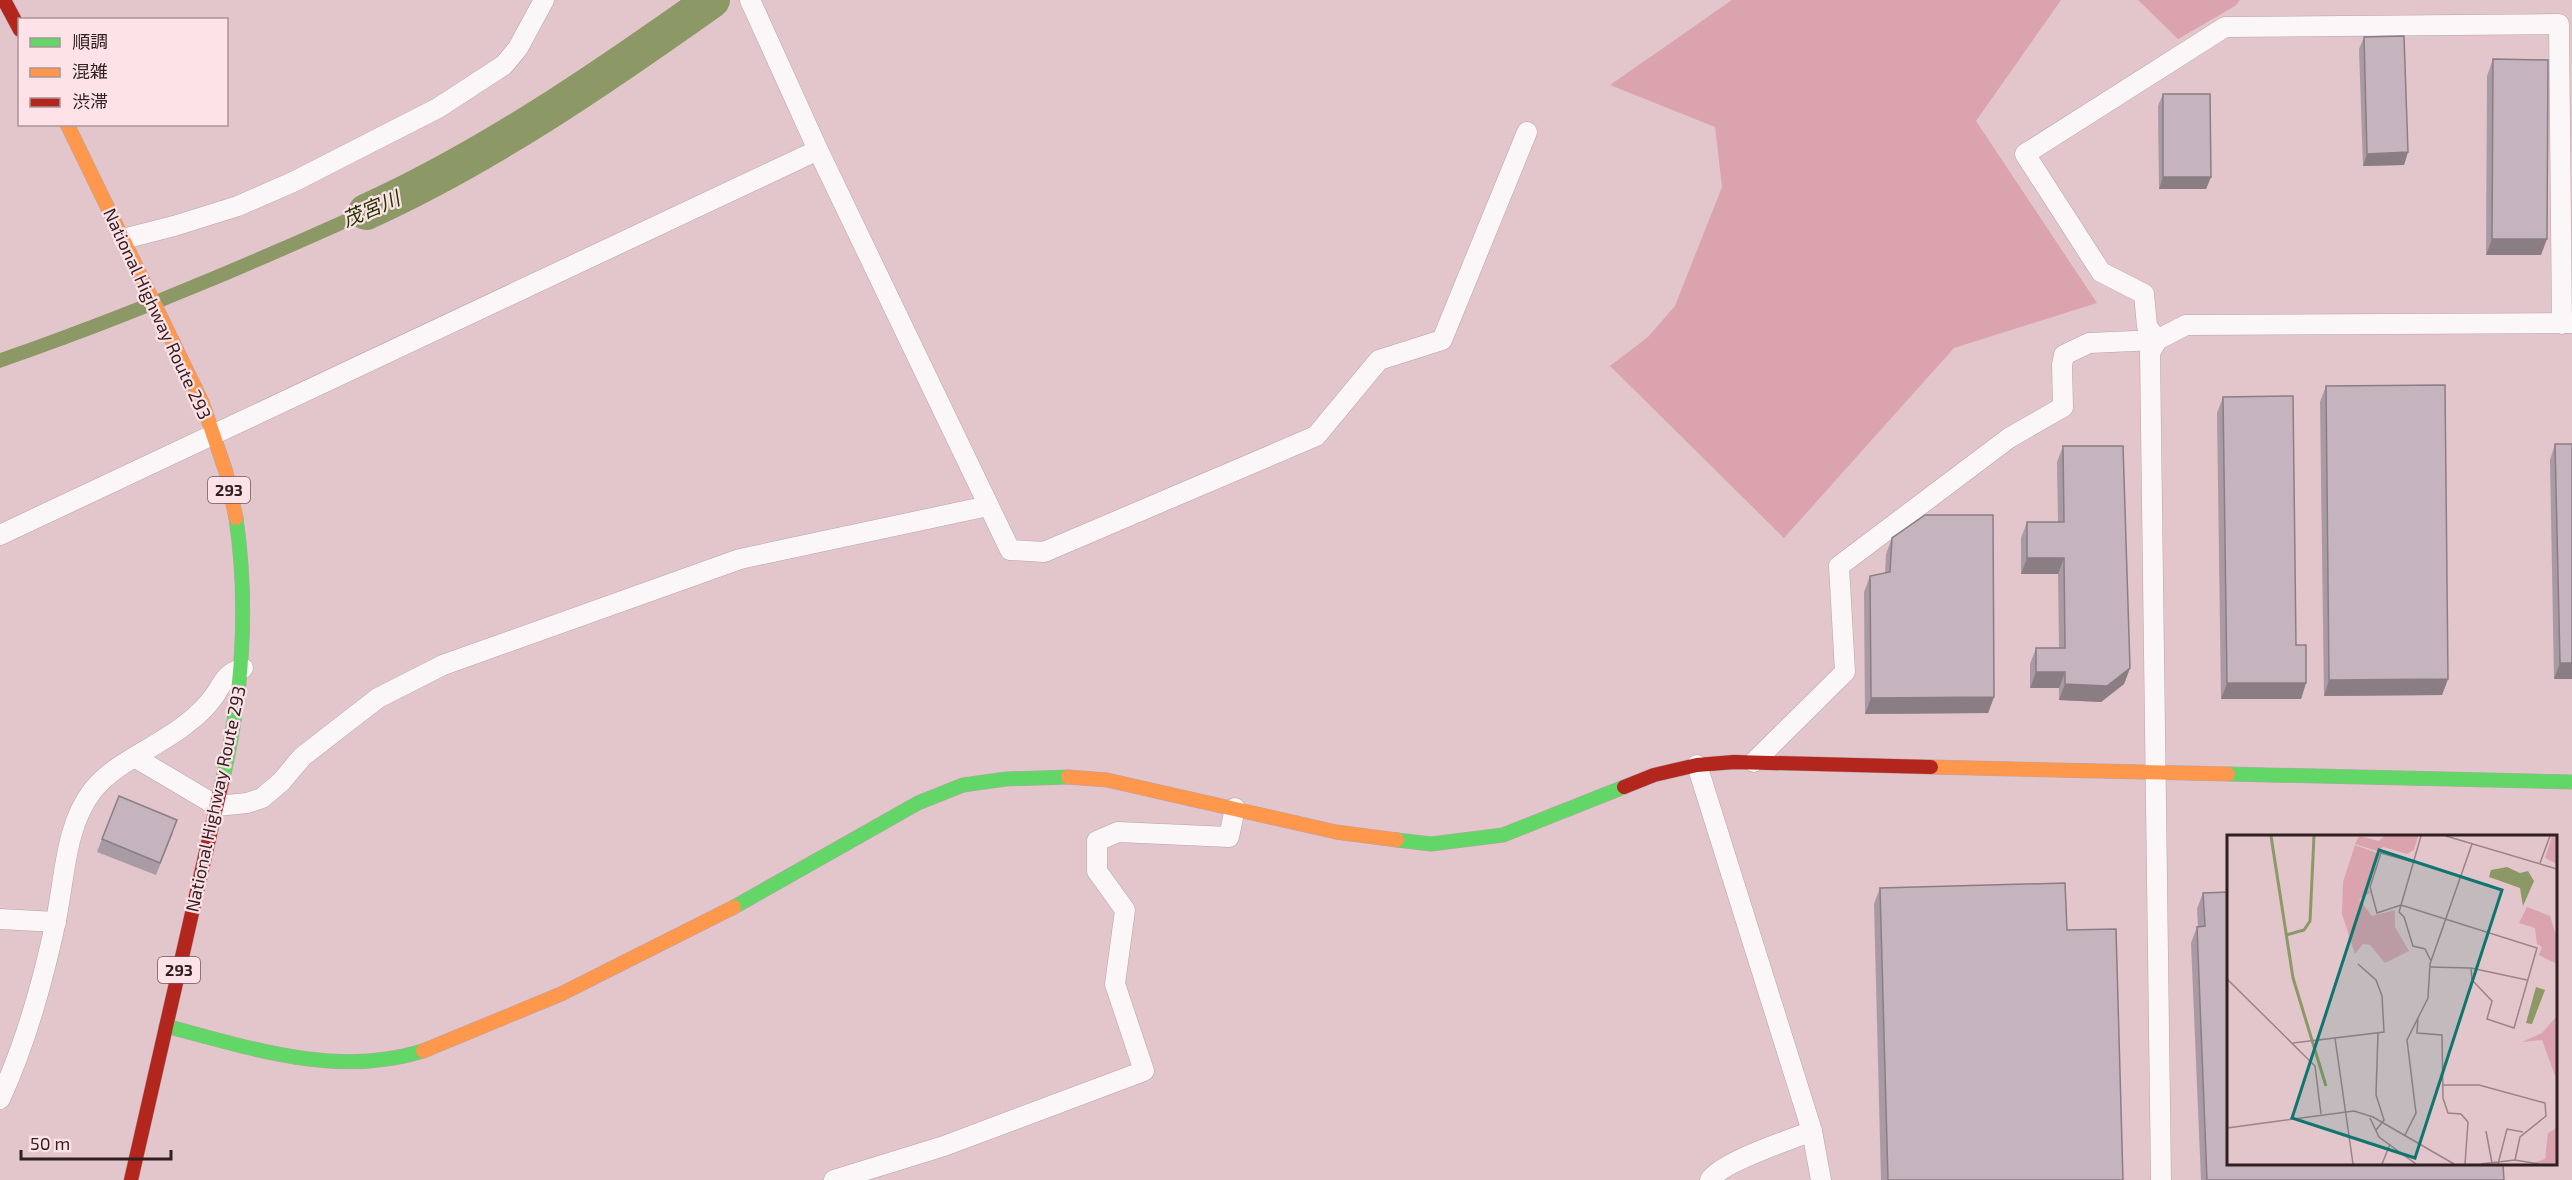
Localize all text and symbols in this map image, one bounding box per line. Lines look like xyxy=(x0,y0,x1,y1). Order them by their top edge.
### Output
legend xyxy=(18,18,228,126)
text: 順調 xyxy=(72,30,108,52)
text: 混雑 xyxy=(72,60,108,82)
text: 渋滞 xyxy=(72,90,108,112)
water label: 茂宮川 xyxy=(338,185,405,231)
street label: National Highway Route 293 xyxy=(99,204,217,423)
road number: 293 xyxy=(208,477,250,503)
street label: National Highway Route 293 xyxy=(180,684,250,914)
inset map xyxy=(2227,835,2557,1165)
road number: 293 xyxy=(158,957,200,983)
scale bar xyxy=(21,1123,171,1161)
text: 50 m xyxy=(30,1132,70,1154)

